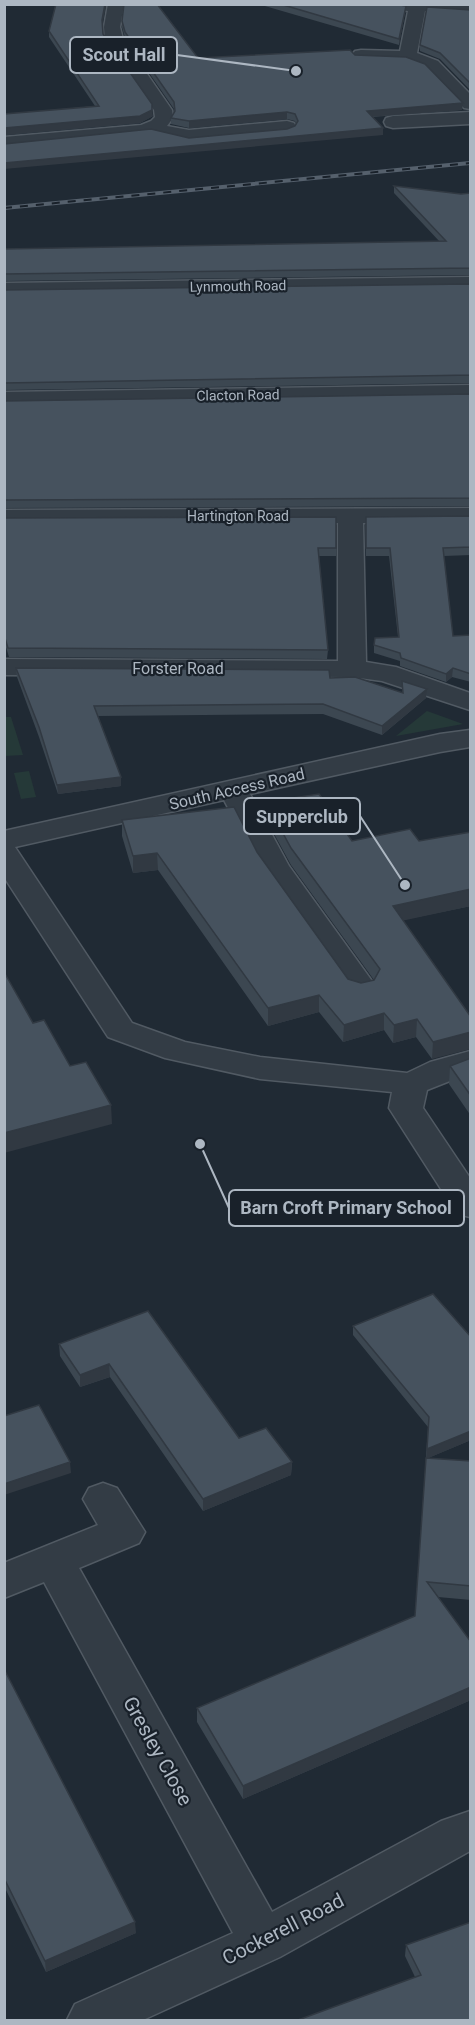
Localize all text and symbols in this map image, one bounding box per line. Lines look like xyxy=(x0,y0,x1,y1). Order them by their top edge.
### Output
callout: Scout Hall xyxy=(70,37,177,73)
text: Scout Hall xyxy=(82,44,166,65)
street label: Lynmouth Road xyxy=(189,277,287,295)
street label: Clacton Road xyxy=(196,386,280,404)
street label: Hartington Road xyxy=(187,508,289,524)
street label: Forster Road xyxy=(132,659,224,678)
street label: South Access Road xyxy=(167,764,307,814)
callout: Supperclub xyxy=(244,798,360,834)
text: Supperclub xyxy=(256,806,348,827)
callout: Barn Croft Primary School xyxy=(229,1190,464,1226)
text: Barn Croft Primary School xyxy=(240,1197,452,1218)
street label: Gresley Close xyxy=(118,1692,198,1810)
street label: Cockerell Road xyxy=(218,1888,348,1970)

